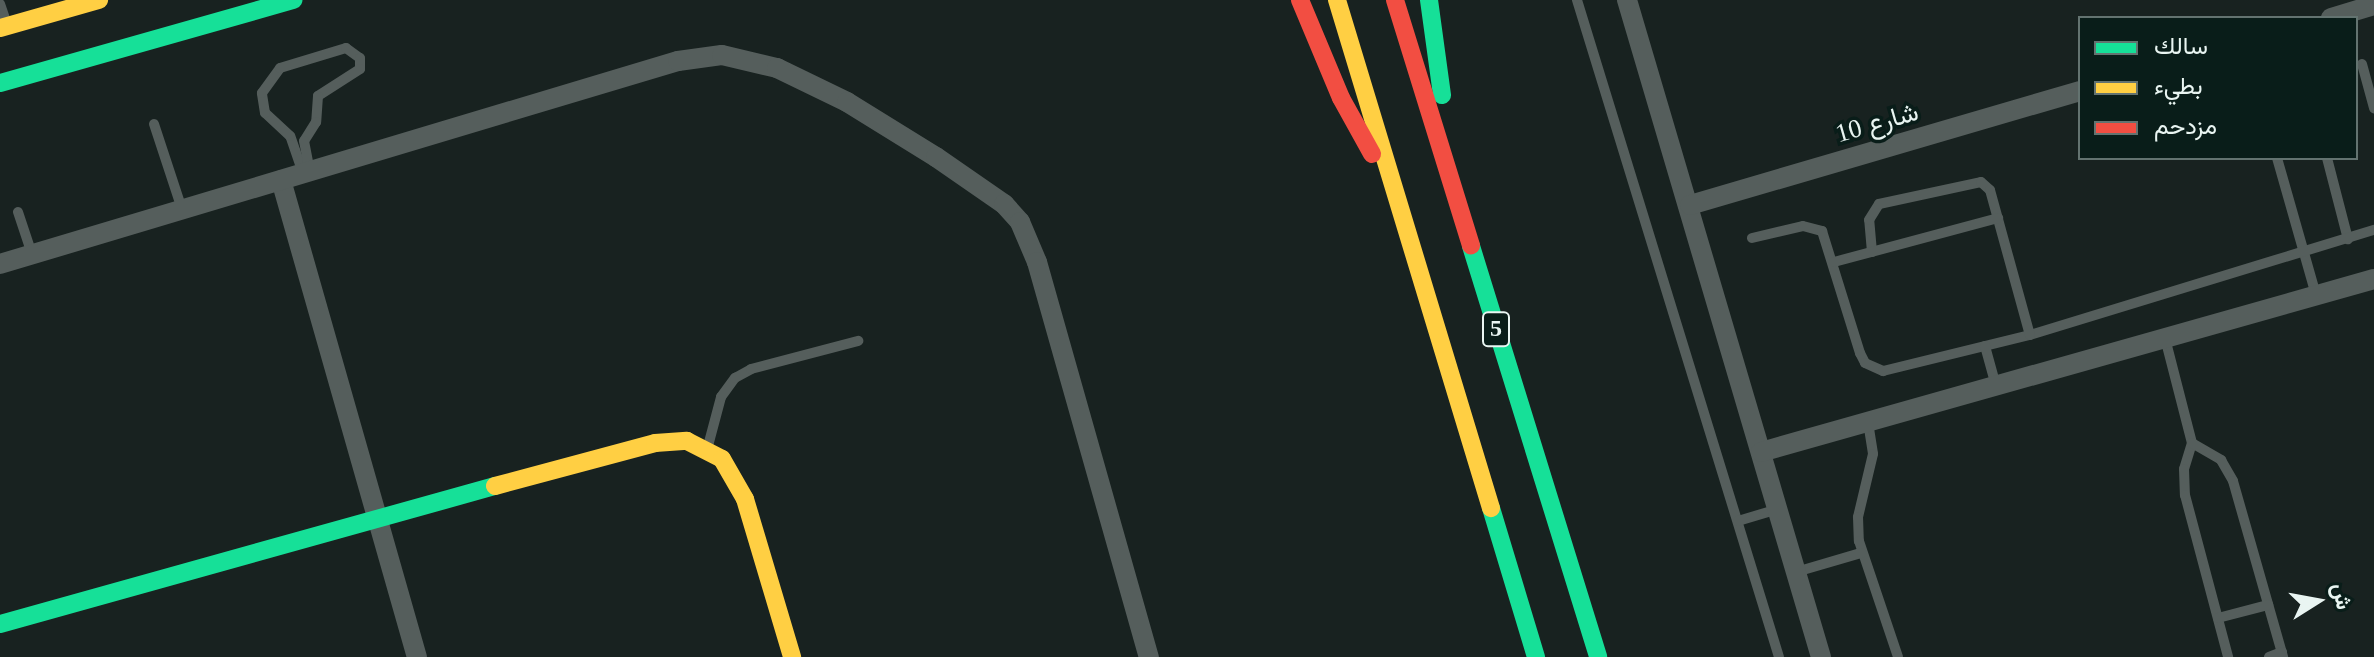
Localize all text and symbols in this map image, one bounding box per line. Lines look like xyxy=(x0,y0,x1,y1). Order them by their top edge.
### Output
legend xyxy=(2078,16,2358,160)
text: سالك xyxy=(2154,33,2208,59)
text: بطيء xyxy=(2154,73,2203,99)
street label: شارع 10 xyxy=(1832,96,1922,150)
text: مزدحم xyxy=(2154,113,2217,139)
road number: 5 xyxy=(1482,309,1510,349)
north arrow xyxy=(2278,561,2358,641)
text: ش xyxy=(2327,581,2357,612)

